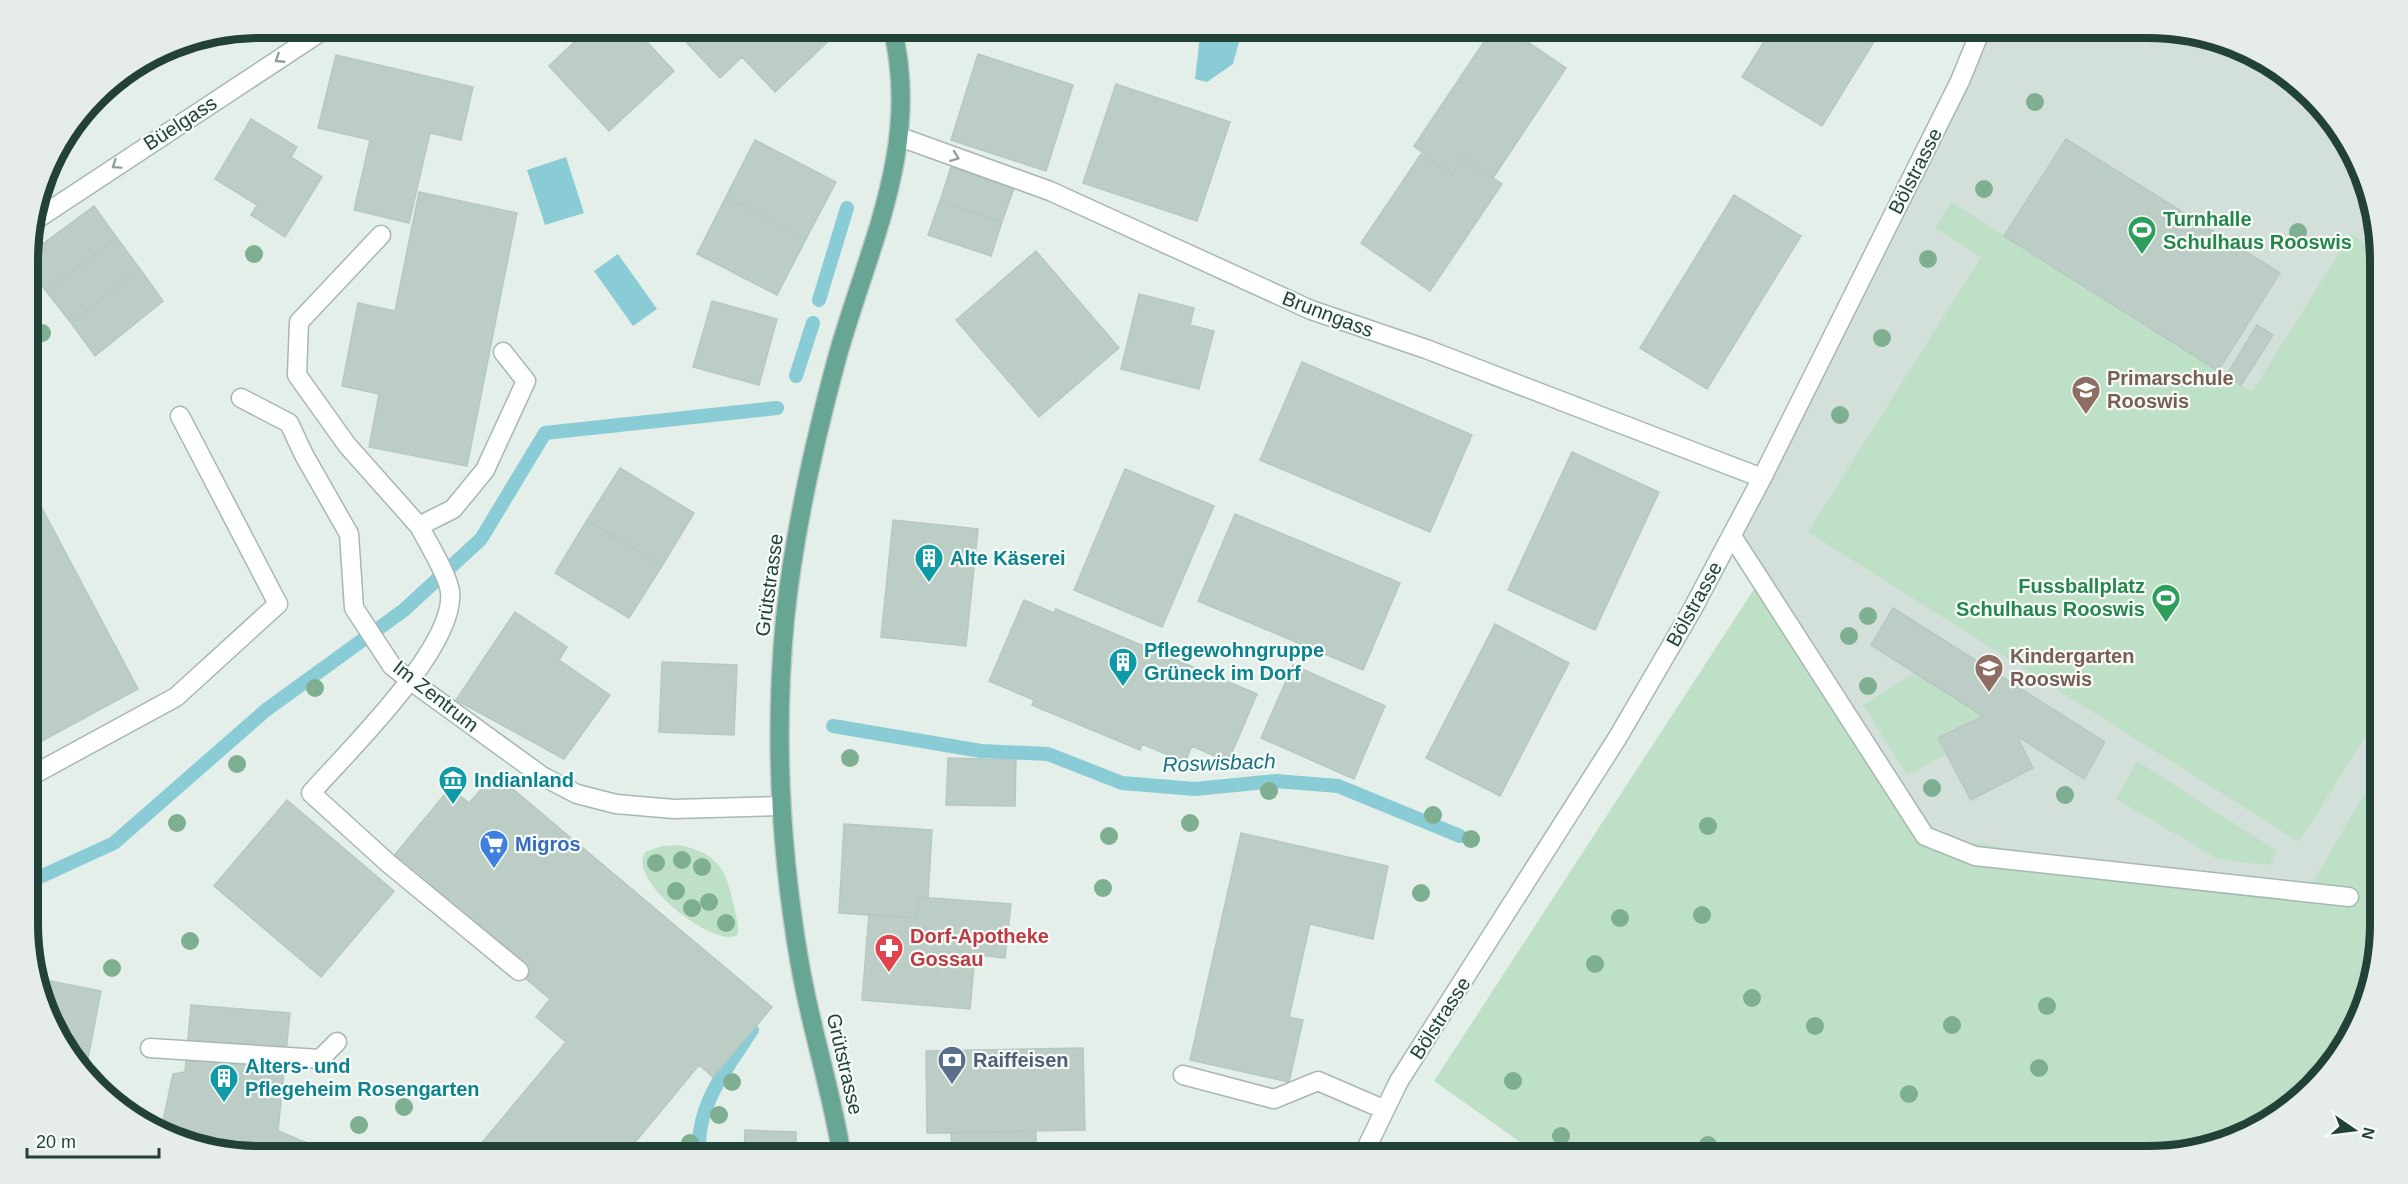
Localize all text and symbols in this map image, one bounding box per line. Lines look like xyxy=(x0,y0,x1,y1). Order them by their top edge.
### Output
one-way arrow xyxy=(275,52,286,63)
street label: Büelgass xyxy=(140,91,220,155)
street label: Bölstrasse xyxy=(1884,124,1946,218)
one-way arrow xyxy=(949,150,960,163)
one-way arrow xyxy=(111,158,122,169)
place label: Turnhalle Schulhaus Rooswis xyxy=(2163,208,2352,253)
sports icon: Turnhalle Schulhaus Rooswis xyxy=(2126,214,2158,256)
street label: Brunngass xyxy=(1279,287,1377,341)
place label: Primarschule Rooswis xyxy=(2107,367,2234,412)
school or university icon: Primarschule Rooswis xyxy=(2070,374,2102,416)
street label: Grütstrasse xyxy=(751,532,787,638)
building icon: Alte Käserei xyxy=(913,542,945,584)
place label: Alte Käserei xyxy=(950,547,1066,569)
street label: Bölstrasse xyxy=(1662,558,1726,650)
place label: Fussballplatz Schulhaus Rooswis xyxy=(1956,575,2145,620)
sports icon: Fussballplatz Schulhaus Rooswis xyxy=(2150,582,2182,624)
place label: Pflegewohngruppe Grüneck im Dorf xyxy=(1144,639,1324,684)
place label: Kindergarten Rooswis xyxy=(2010,645,2134,690)
building icon: Pflegewohngruppe Grüneck im Dorf xyxy=(1107,646,1139,688)
school or university icon: Kindergarten Rooswis xyxy=(1973,652,2005,694)
street label: Im Zentrum xyxy=(389,656,483,736)
water label: Roswisbach xyxy=(1162,749,1276,776)
museum icon: Indianland xyxy=(437,764,469,806)
place label: Indianland xyxy=(474,769,574,791)
supermarket icon: Migros xyxy=(478,828,510,870)
place label: Migros xyxy=(515,833,581,855)
place label: Dorf-Apotheke Gossau xyxy=(910,925,1049,970)
pharmacy icon: Dorf-Apotheke Gossau xyxy=(873,932,905,974)
street label: Bölstrasse xyxy=(1405,973,1475,1063)
street label: Grütstrasse xyxy=(823,1011,867,1117)
bank icon: Raiffeisen xyxy=(936,1044,968,1086)
place label: Raiffeisen xyxy=(973,1049,1069,1071)
place label: Alters- und Pflegeheim Rosengarten xyxy=(245,1055,480,1100)
building icon: Alters- und Pflegeheim Rosengarten xyxy=(208,1062,240,1104)
north arrow xyxy=(2324,1100,2384,1160)
scale bar xyxy=(27,1121,159,1159)
text: N xyxy=(2358,1126,2378,1141)
text: 20 m xyxy=(36,1132,76,1152)

